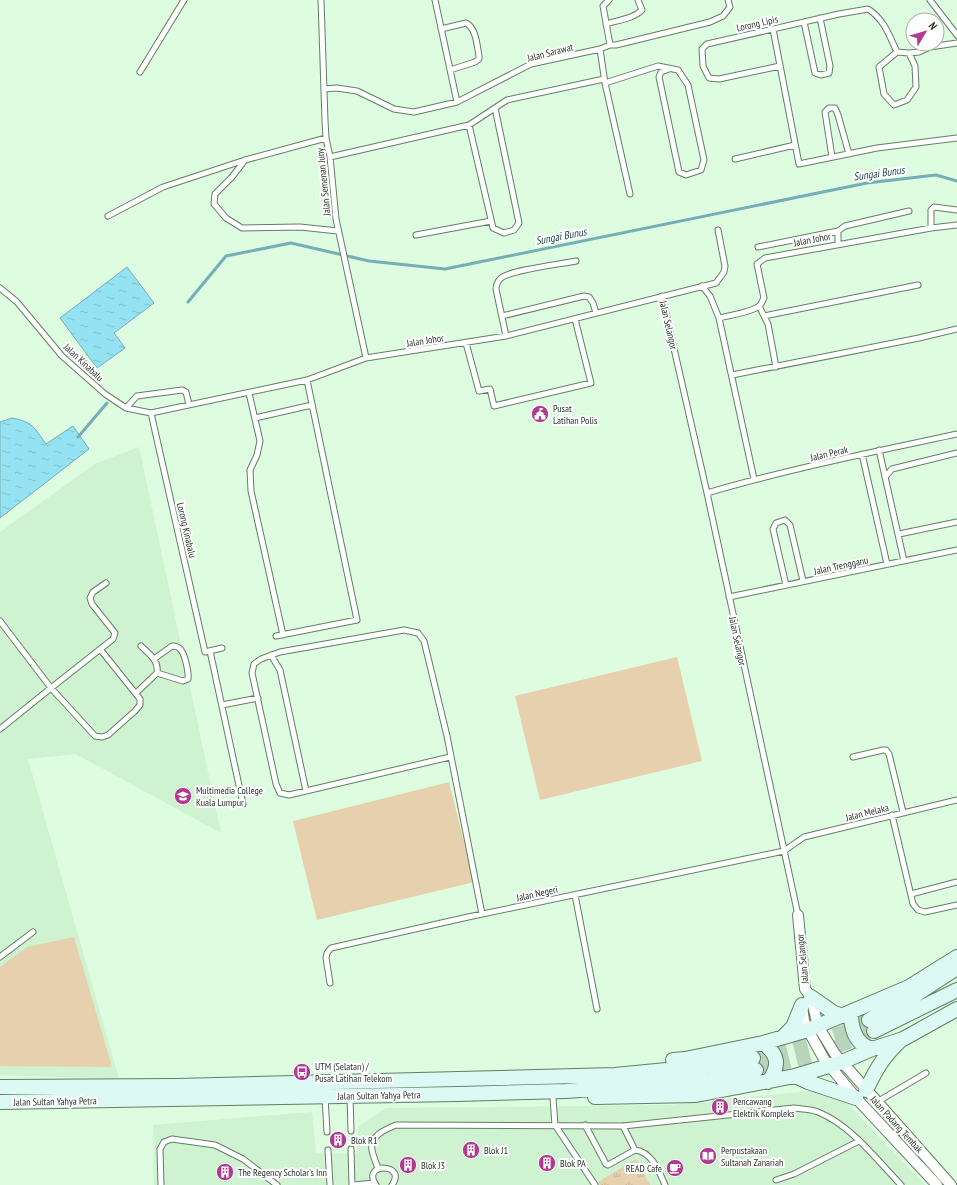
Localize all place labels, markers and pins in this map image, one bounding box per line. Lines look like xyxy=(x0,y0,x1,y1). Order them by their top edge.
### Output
place label: Pusat Latihan Polis xyxy=(553,402,598,427)
public building icon: Pusat Latihan Polis xyxy=(530,404,550,424)
place label: Multimedia College Kuala Lumpur xyxy=(196,784,263,809)
school or university icon: Multimedia College Kuala Lumpur xyxy=(173,786,193,806)
place label: UTM (Selatan) / Pusat Latihan Telekom xyxy=(315,1060,392,1085)
bus stop icon: UTM (Selatan) / Pusat Latihan Telekom xyxy=(292,1062,312,1082)
place label: Pencawang Elektrik Kompleks xyxy=(733,1095,795,1120)
building icon: Pencawang Elektrik Kompleks xyxy=(710,1097,730,1117)
building icon: Blok R1 xyxy=(328,1130,348,1150)
place label: Blok R1 xyxy=(351,1134,377,1147)
building icon: Blok J1 xyxy=(461,1140,481,1160)
place label: Blok J1 xyxy=(484,1144,508,1157)
place label: Perpustakaan Sultanah Zanariah xyxy=(721,1144,783,1169)
library icon: Perpustakaan Sultanah Zanariah xyxy=(698,1146,718,1166)
building icon: Blok PA xyxy=(537,1153,557,1173)
building icon: Blok J3 xyxy=(398,1155,418,1175)
place label: Blok PA xyxy=(560,1157,586,1170)
cafe icon: READ Cafe xyxy=(665,1158,685,1178)
place label: Blok J3 xyxy=(421,1159,445,1172)
building icon: The Regency Scholar's Inn xyxy=(215,1162,235,1182)
place label: READ Cafe xyxy=(626,1162,662,1175)
place label: The Regency Scholar's Inn xyxy=(238,1166,327,1179)

